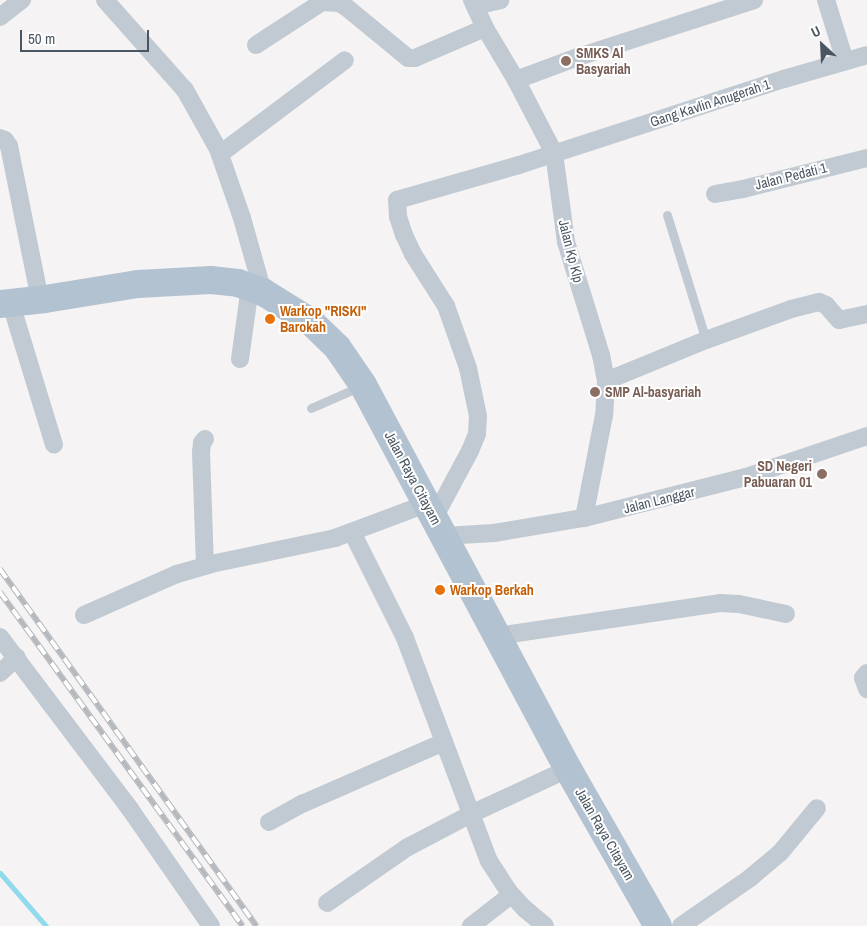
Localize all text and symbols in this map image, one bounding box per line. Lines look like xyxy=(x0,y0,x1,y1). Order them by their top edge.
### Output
scale bar xyxy=(22,20,151,52)
north arrow xyxy=(797,20,847,70)
text: U xyxy=(808,21,823,41)
text: 50 m xyxy=(28,28,55,49)
place label: SMKS Al Basyariah xyxy=(576,45,631,78)
marker: SMKS Al Basyariah xyxy=(560,55,572,67)
street label: Gang Kavlin Anugerah 1 xyxy=(648,76,772,130)
street label: Jalan Pedati 1 xyxy=(753,159,829,193)
street label: Jalan Kp Klp xyxy=(555,218,587,284)
place label: Warkop "RISKI" Barokah xyxy=(280,303,366,336)
marker: Warkop "RISKI" Barokah xyxy=(264,313,276,325)
place label: SMP Al-basyariah xyxy=(605,384,702,400)
marker: SMP Al-basyariah xyxy=(589,386,601,398)
street label: Jalan Raya Citayam xyxy=(381,428,445,528)
place label: SD Negeri Pabuaran 01 xyxy=(744,458,812,491)
marker: SD Negeri Pabuaran 01 xyxy=(816,468,828,480)
street label: Jalan Langgar xyxy=(622,483,696,517)
place label: Warkop Berkah xyxy=(450,582,534,598)
marker: Warkop Berkah xyxy=(434,584,446,596)
street label: Jalan Raya Citayam xyxy=(572,785,638,883)

